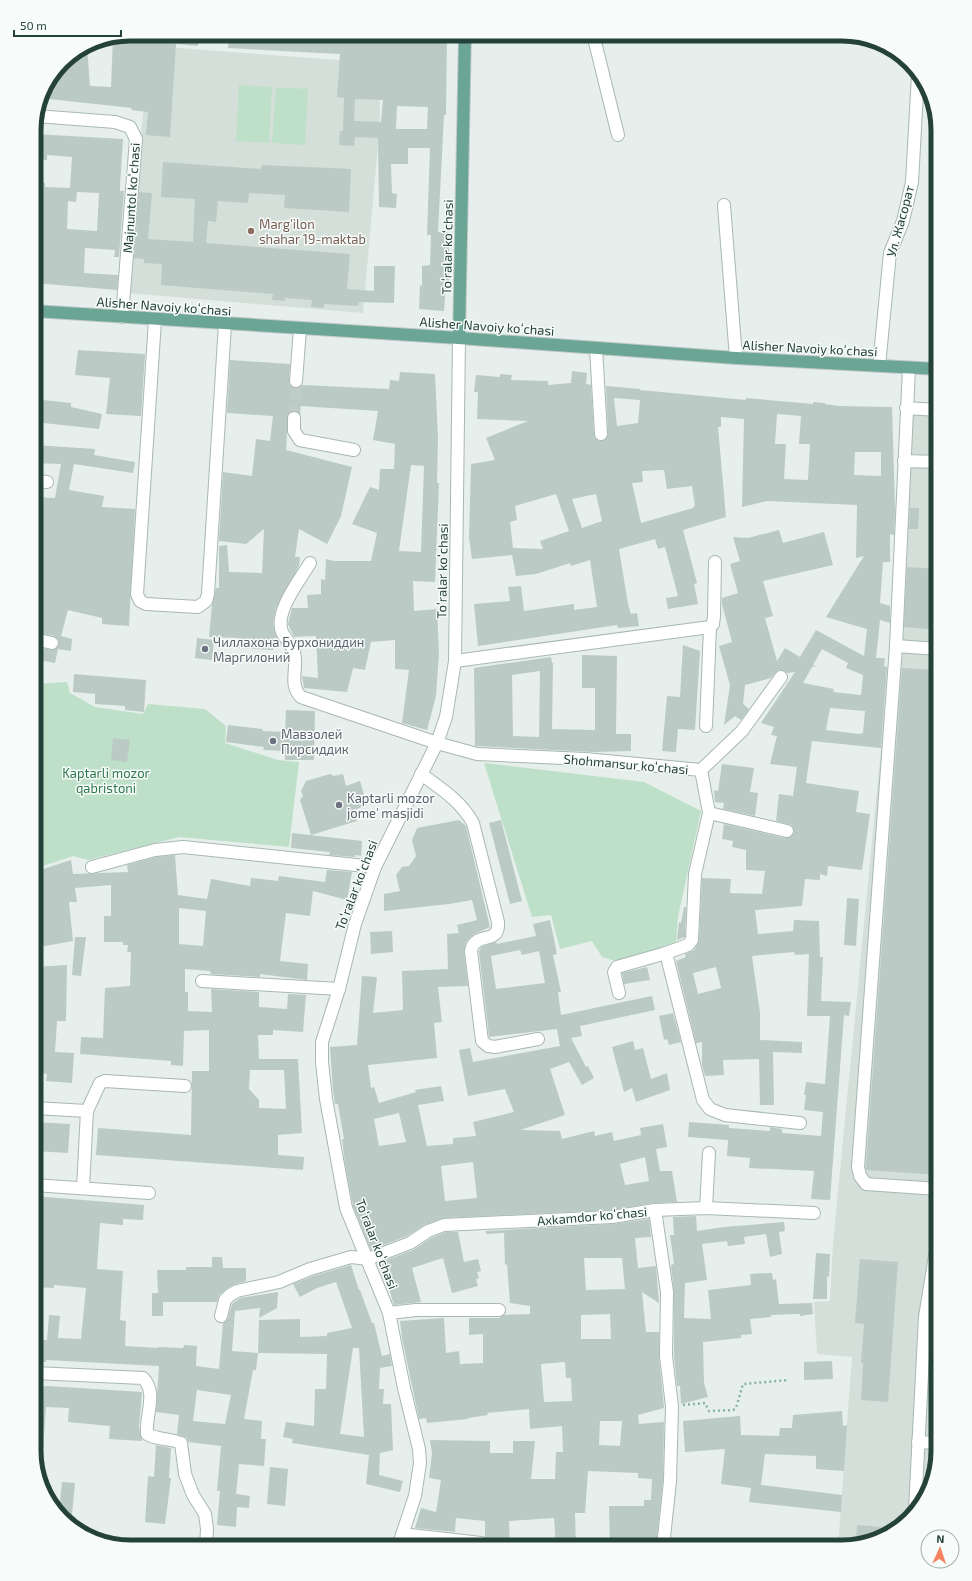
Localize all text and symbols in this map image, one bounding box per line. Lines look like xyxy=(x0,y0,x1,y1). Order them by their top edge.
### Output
scale bar xyxy=(14,12,121,38)
text: 50 m xyxy=(20,18,47,32)
street label: Majnuntol koʻchasi xyxy=(119,142,143,254)
street label: Ул. Жасорат xyxy=(883,183,917,259)
street label: Toʻralar koʻchasi xyxy=(438,199,456,295)
place label: Marg'ilon shahar 19-maktab xyxy=(259,216,366,247)
marker: Marg'ilon shahar 19-maktab xyxy=(246,226,256,236)
street label: Alisher Navoiy koʻchasi xyxy=(96,293,232,319)
street label: Alisher Navoiy koʻchasi xyxy=(419,313,555,339)
street label: Alisher Navoiy koʻchasi xyxy=(742,336,878,360)
street label: Toʻralar koʻchasi xyxy=(433,523,451,619)
place label: Чиллахона Бурхониддин Маргилоний xyxy=(213,634,364,665)
marker: Чиллахона Бурхониддин Маргилоний xyxy=(200,644,210,654)
place label: Мавзолей Пирсиддик xyxy=(281,726,349,757)
marker: Мавзолей Пирсиддик xyxy=(268,736,278,746)
street label: Shohmansur koʻchasi xyxy=(563,751,689,777)
park label: Kaptarli mozor qabristoni xyxy=(62,765,150,796)
place label: Kaptarli mozor jome' masjidi xyxy=(347,790,435,821)
marker: Kaptarli mozor jome' masjidi xyxy=(334,800,344,810)
street label: Toʻralar koʻchasi xyxy=(331,838,381,932)
street label: Toʻralar koʻchasi xyxy=(352,1197,402,1291)
street label: Axkamdor koʻchasi xyxy=(536,1203,648,1229)
north arrow xyxy=(920,1529,960,1569)
text: N xyxy=(936,1532,945,1545)

